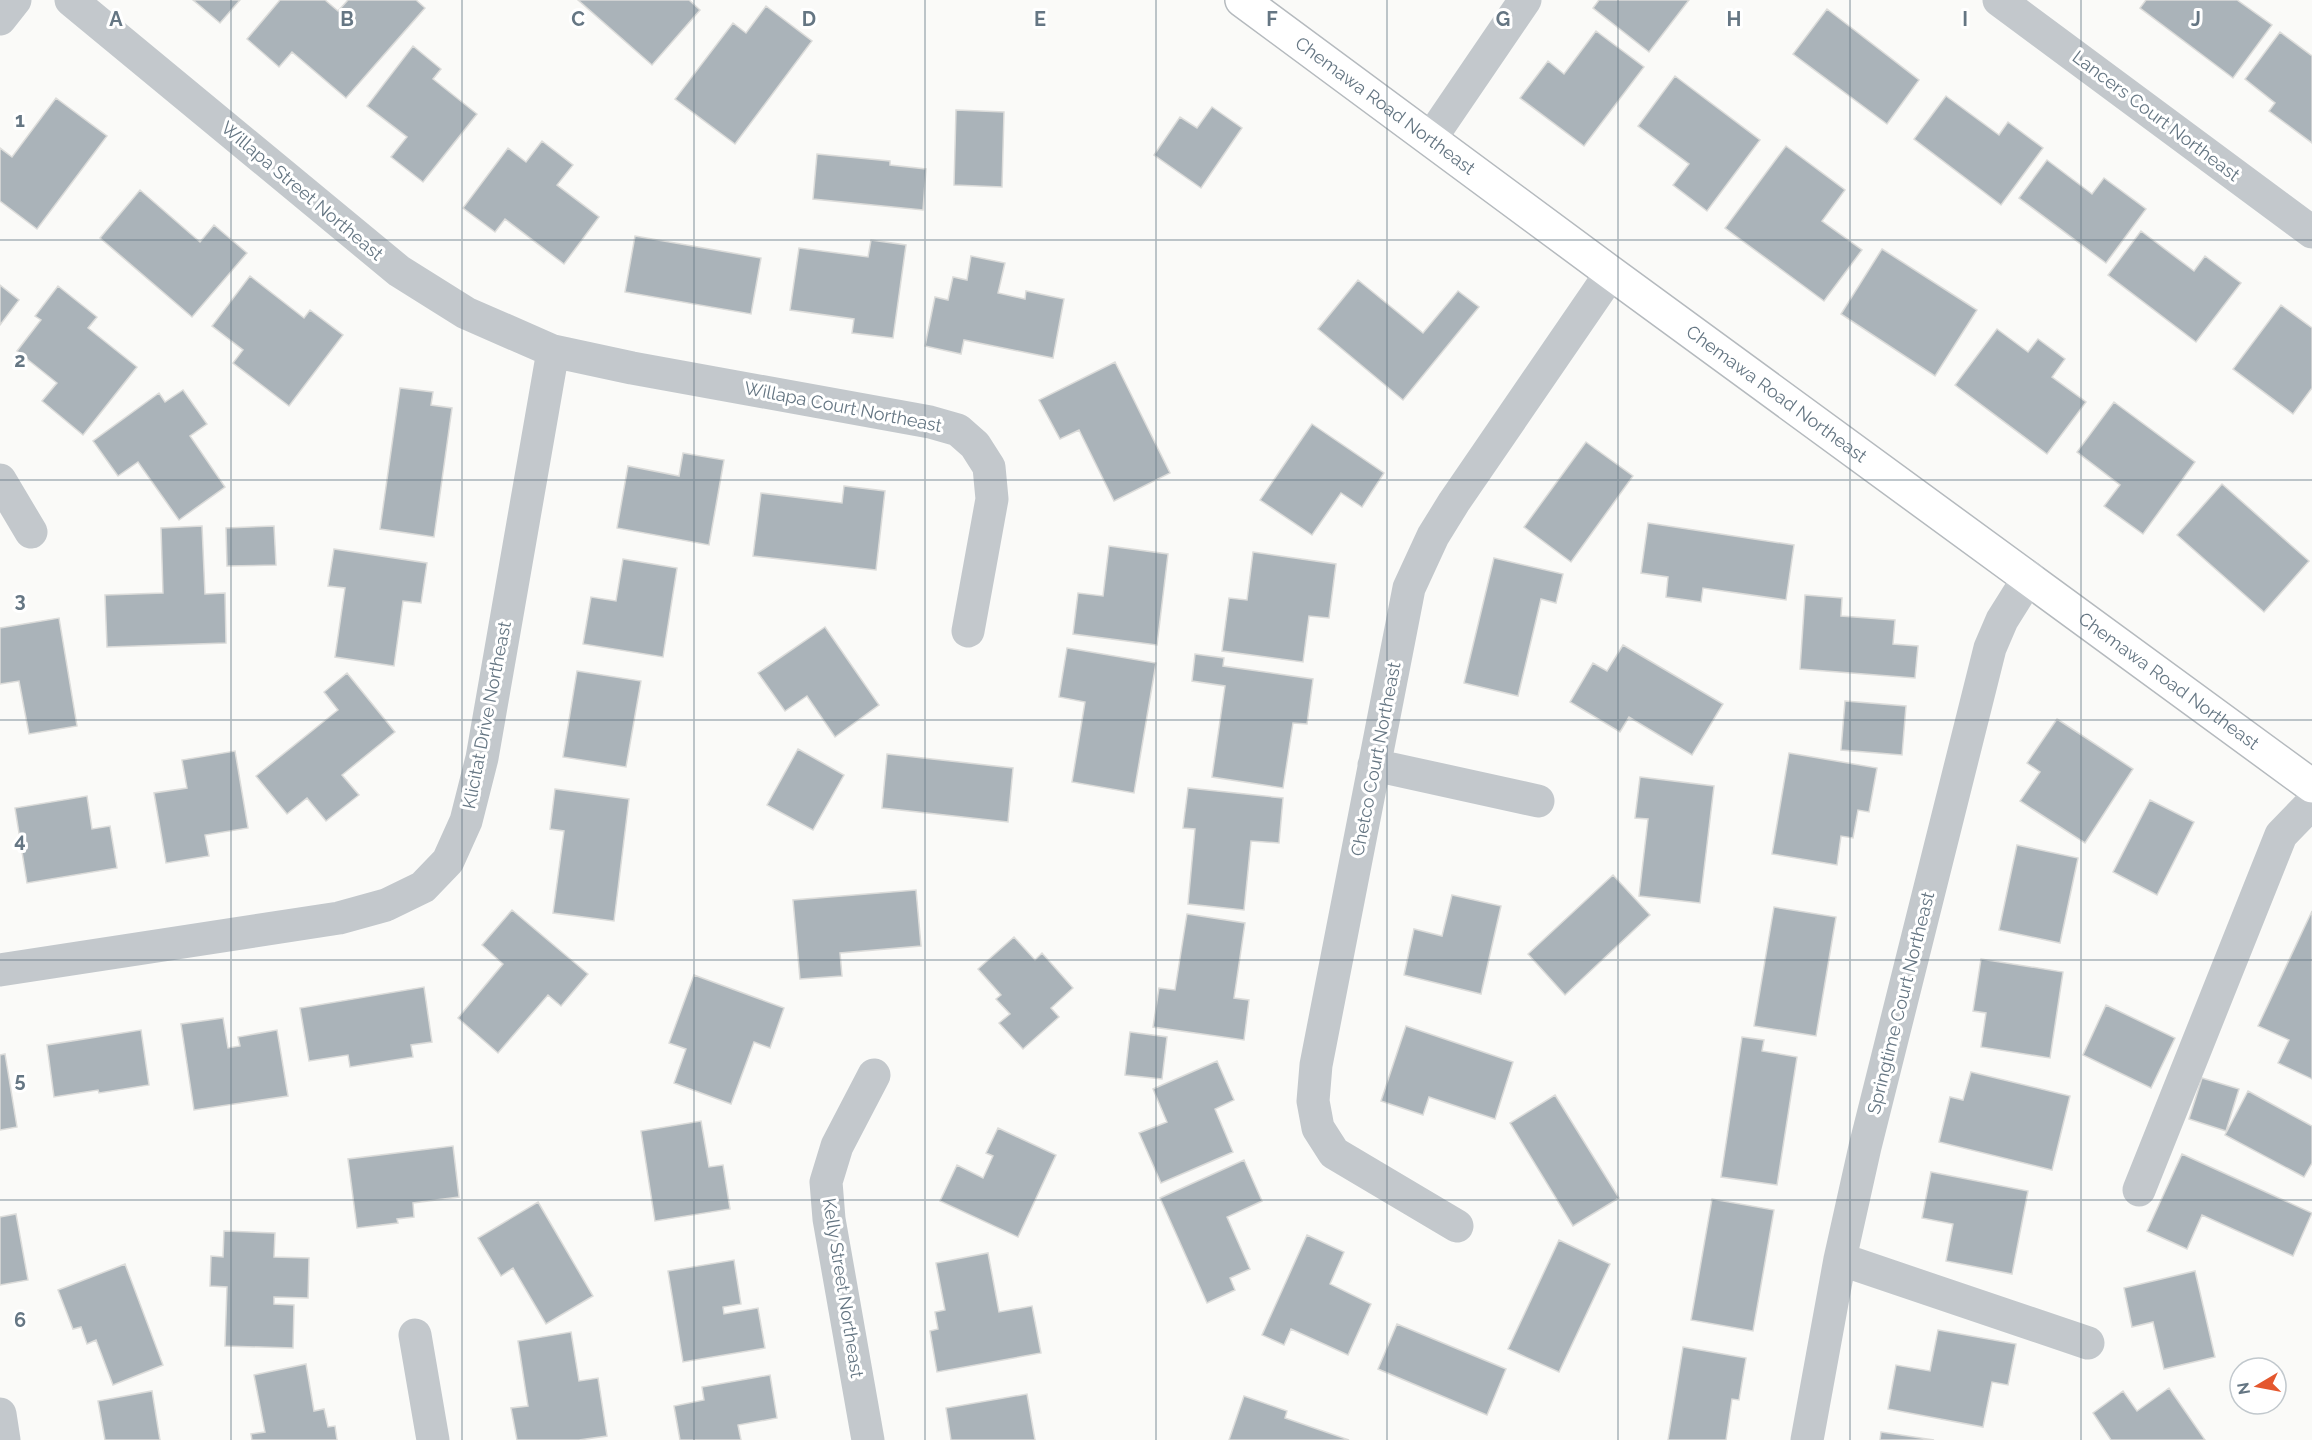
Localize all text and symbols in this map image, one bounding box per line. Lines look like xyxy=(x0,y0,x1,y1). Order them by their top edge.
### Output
text: A xyxy=(109,7,123,31)
text: B xyxy=(340,7,354,31)
text: C xyxy=(571,7,585,31)
text: D xyxy=(802,7,816,31)
text: E xyxy=(1034,7,1046,31)
text: F xyxy=(1266,7,1278,31)
text: G xyxy=(1496,7,1510,31)
text: H xyxy=(1727,7,1741,31)
text: I xyxy=(1962,7,1968,31)
text: J xyxy=(2191,7,2201,31)
street label: Chemawa Road Northeast xyxy=(1291,32,1479,179)
street label: Lancers Court Northeast xyxy=(2069,46,2244,185)
text: 1 xyxy=(15,108,25,132)
street label: Willapa Street Northeast xyxy=(217,117,387,264)
street label: Chemawa Road Northeast xyxy=(1682,321,1871,467)
text: 2 xyxy=(14,348,26,372)
street label: Willapa Court Northeast xyxy=(742,377,944,436)
text: 3 xyxy=(14,588,26,612)
street label: Chemawa Road Northeast xyxy=(2075,608,2263,754)
street label: Klicitat Drive Northeast xyxy=(458,619,515,810)
street label: Chetco Court Northeast xyxy=(1346,660,1405,858)
text: 4 xyxy=(14,828,26,852)
street label: Springtime Court Northeast xyxy=(1863,889,1938,1116)
text: 5 xyxy=(14,1068,26,1092)
street label: Kelly Street Northeast xyxy=(819,1196,868,1379)
text: 6 xyxy=(14,1308,26,1332)
north arrow xyxy=(2228,1356,2288,1416)
text: N xyxy=(2233,1381,2254,1396)

